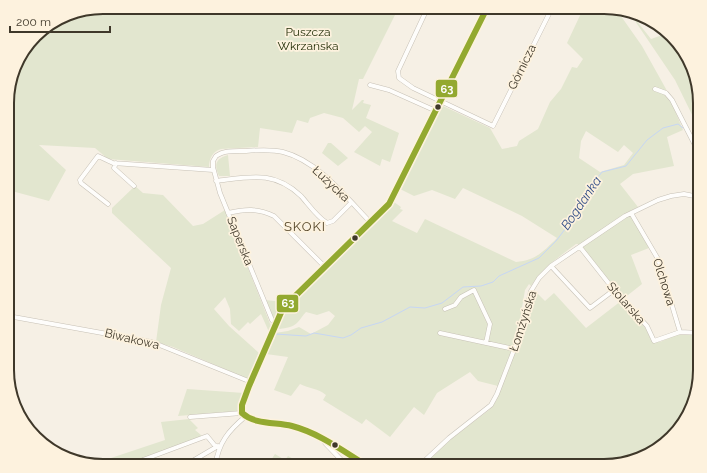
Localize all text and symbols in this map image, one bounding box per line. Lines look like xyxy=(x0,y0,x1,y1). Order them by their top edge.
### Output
scale bar xyxy=(10,8,110,34)
text: 200 m xyxy=(16,15,51,29)
park label: Puszcza Wkrzańska xyxy=(277,25,339,53)
street label: Górnicza xyxy=(505,42,539,92)
line badge: 63 xyxy=(435,79,458,98)
text: 63 xyxy=(441,83,453,96)
unlabelled marker xyxy=(433,102,443,112)
street label: Łużycka xyxy=(309,163,353,205)
water label: Bogdanka xyxy=(558,173,604,232)
street label: Saperska xyxy=(224,215,256,267)
district label: SKOKI xyxy=(284,219,326,234)
unlabelled marker xyxy=(350,233,360,243)
street label: Olchowa xyxy=(650,257,678,307)
street label: Stolarska xyxy=(604,279,648,327)
street label: Łomżyńska xyxy=(507,289,539,353)
line badge: 63 xyxy=(276,294,299,313)
text: 63 xyxy=(282,297,294,310)
street label: Biwakowa xyxy=(103,326,161,352)
unlabelled marker xyxy=(330,440,340,450)

